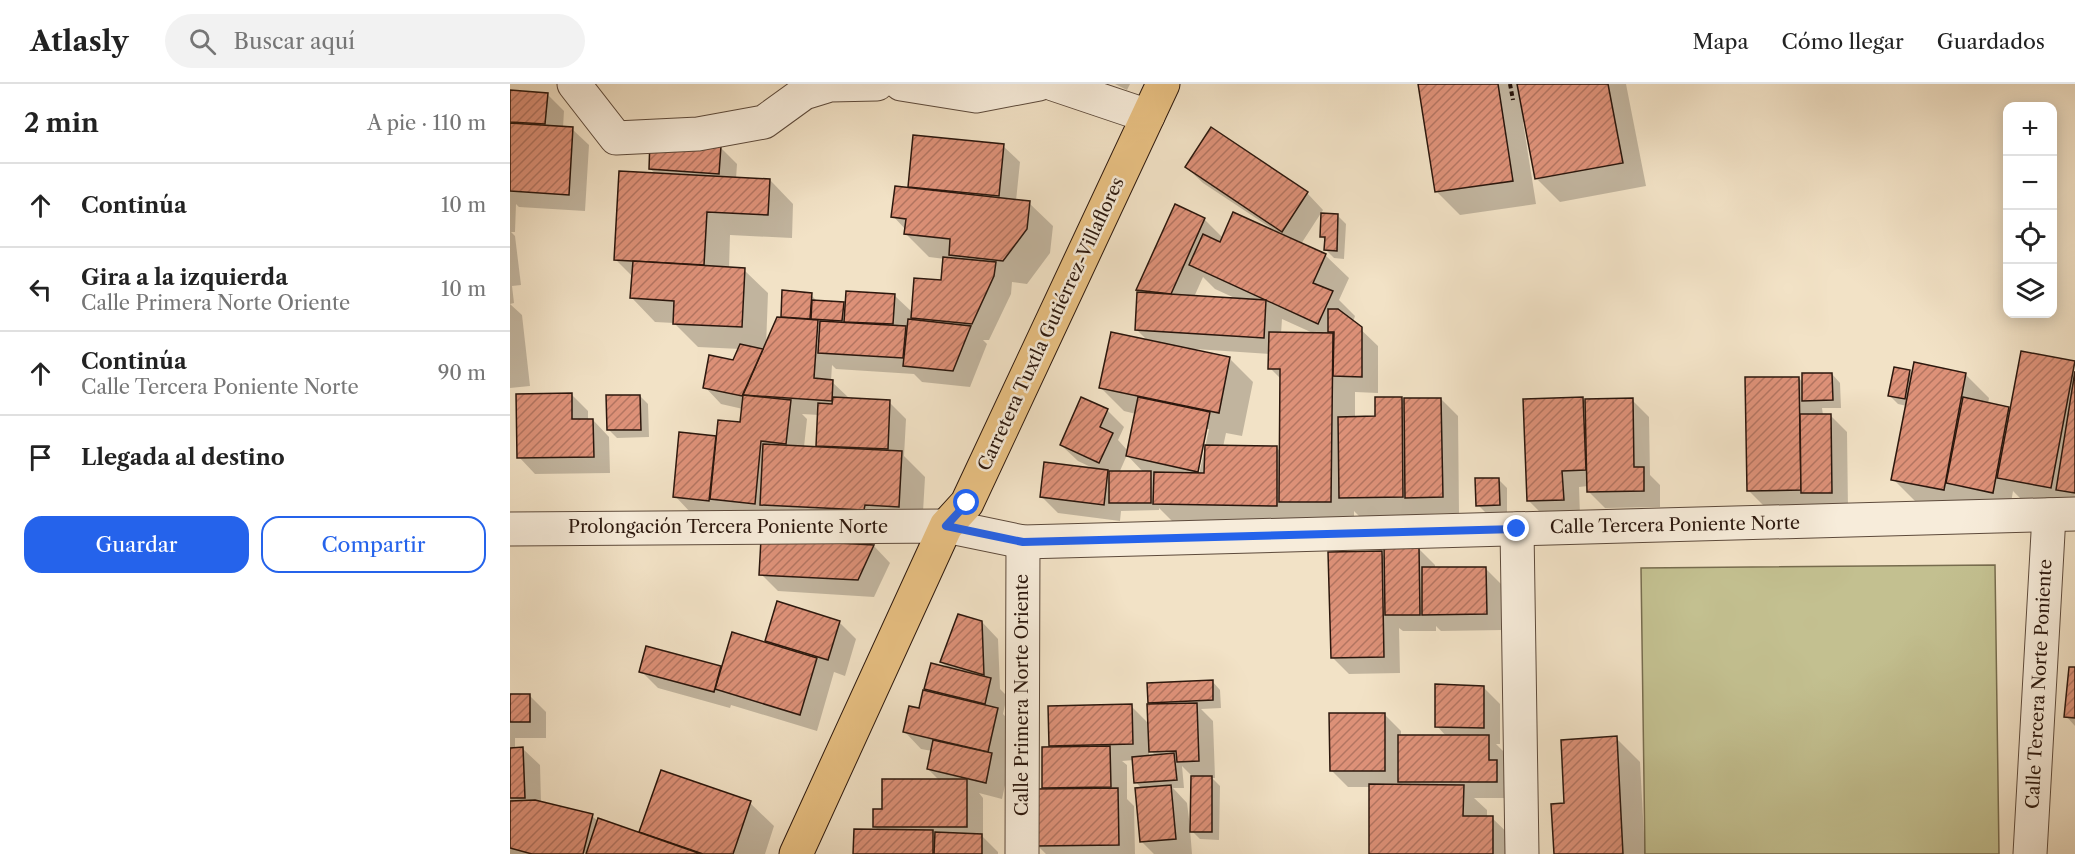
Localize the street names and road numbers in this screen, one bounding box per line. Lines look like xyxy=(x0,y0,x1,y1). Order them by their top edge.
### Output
street label: Carretera Tuxtla Gutiérrez-Villaflores xyxy=(973,174,1129,474)
street label: Calle Tercera Poniente Norte xyxy=(1550,512,1800,538)
street label: Prolongación Tercera Poniente Norte xyxy=(568,516,888,538)
street label: Calle Tercera Norte Poniente xyxy=(2021,559,2057,809)
street label: Calle Primera Norte Oriente xyxy=(1011,574,1033,816)

